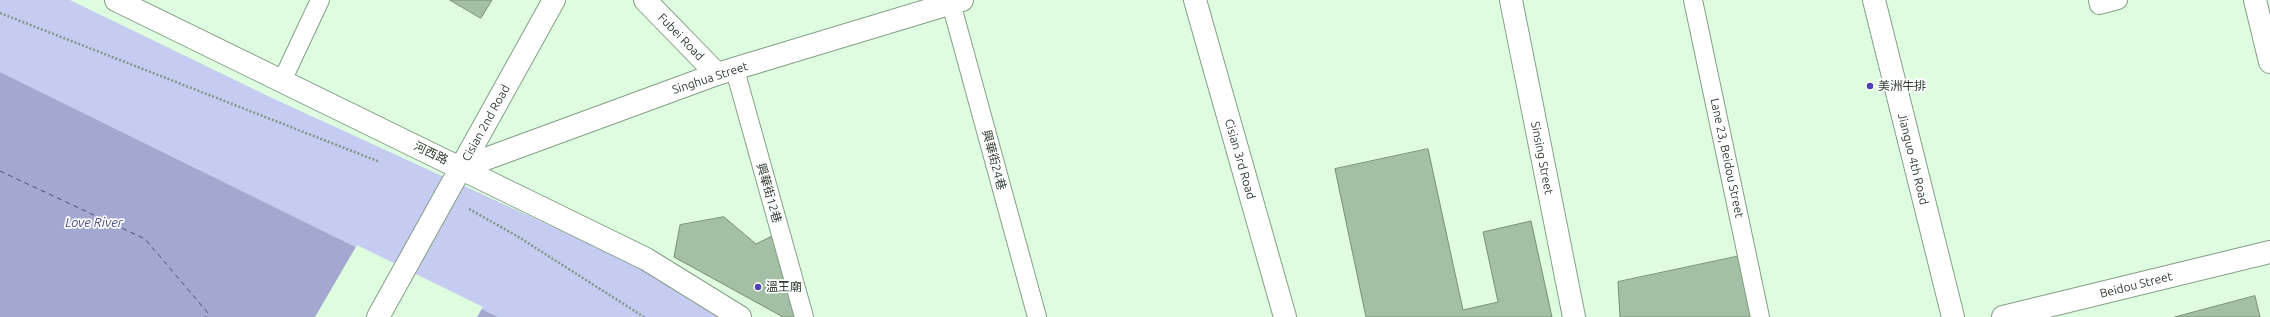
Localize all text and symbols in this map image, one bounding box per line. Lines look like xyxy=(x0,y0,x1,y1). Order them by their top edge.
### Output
street label: Fubei Road xyxy=(655,10,707,64)
street label: Singhua Street xyxy=(670,59,750,97)
place label: 美洲牛排 xyxy=(1878,79,1926,93)
marker: 美洲牛排 xyxy=(1865,81,1875,91)
street label: Cisian 2nd Road xyxy=(459,82,513,164)
street label: Lane 23, Beidou Street xyxy=(1707,97,1747,219)
street label: Jianguo 4th Road xyxy=(1895,112,1931,206)
street label: Cisian 3rd Road xyxy=(1222,117,1258,201)
street label: Sinsing Street xyxy=(1528,120,1556,196)
street label: 興華街24巷 xyxy=(979,128,1009,192)
street label: 河西路 xyxy=(412,139,450,167)
street label: 興華街12巷 xyxy=(754,161,784,225)
water label: Love River xyxy=(65,215,123,231)
street label: Beidou Street xyxy=(2098,269,2174,301)
place label: 溫王廟 xyxy=(766,280,802,294)
marker: 溫王廟 xyxy=(753,282,763,292)

